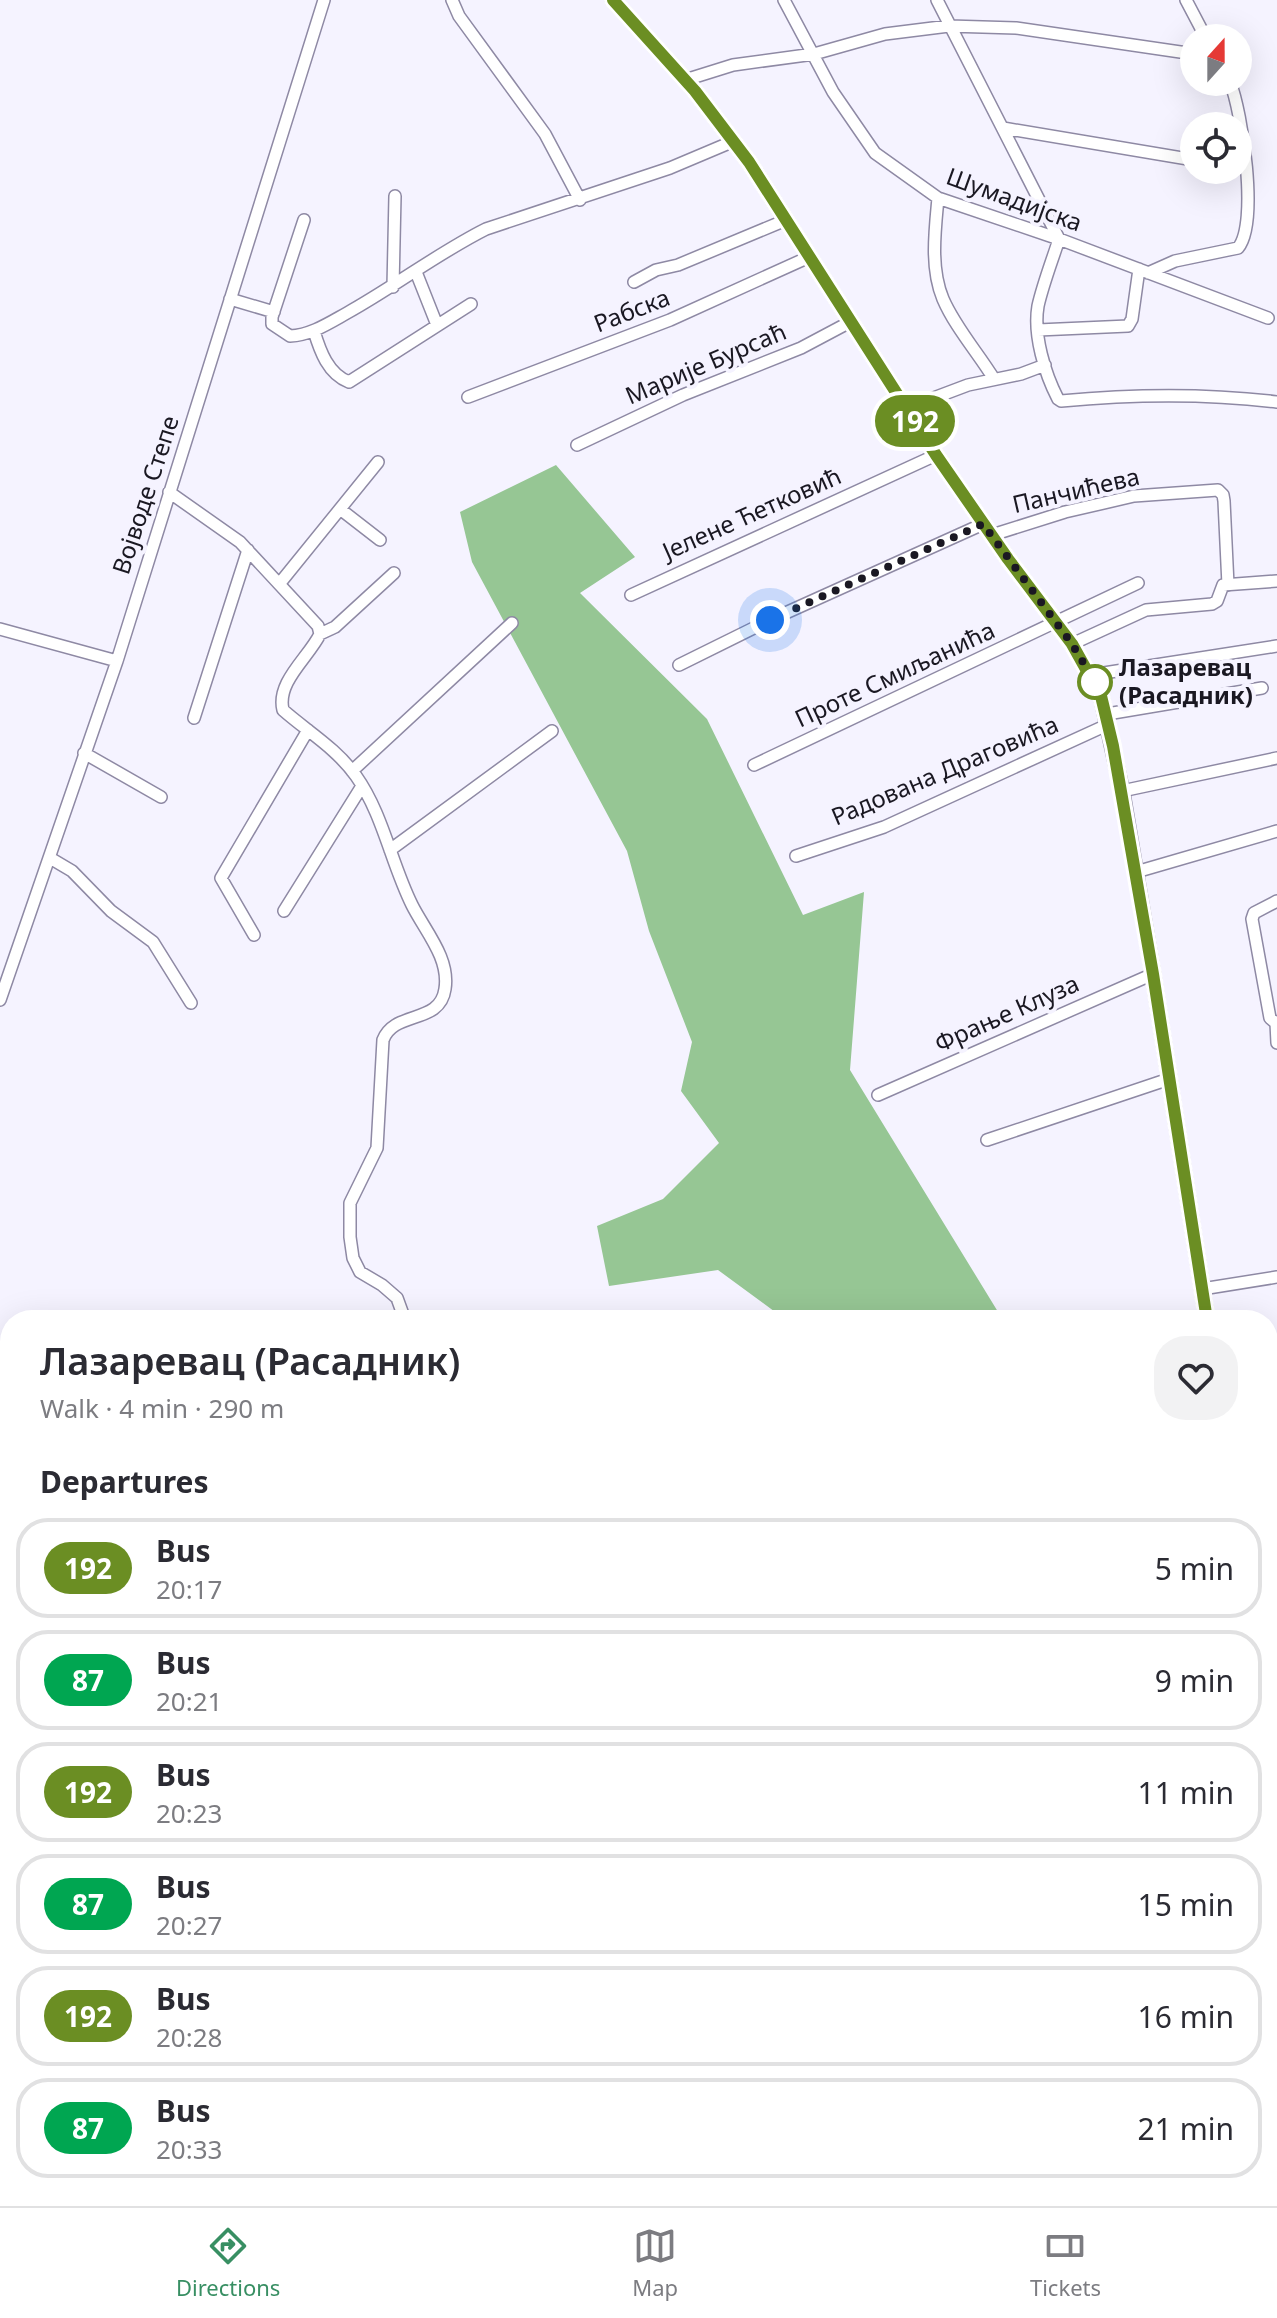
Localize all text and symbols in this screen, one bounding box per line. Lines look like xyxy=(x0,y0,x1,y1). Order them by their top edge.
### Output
north arrow xyxy=(1180,24,1252,96)
map controls xyxy=(1180,24,1252,184)
button: locate xyxy=(1180,112,1252,184)
street label: Шумадијска xyxy=(942,159,1087,238)
street label: Рабска xyxy=(589,280,674,339)
street label: Марије Бурсаћ xyxy=(620,314,791,411)
line badge: 192 xyxy=(869,395,961,447)
text: 192 xyxy=(891,402,939,440)
street label: Војводе Степе xyxy=(103,411,186,578)
street label: Јелене Ћетковић xyxy=(655,458,846,568)
street label: Панчићева xyxy=(1009,459,1143,520)
your location xyxy=(750,600,790,640)
street label: Проте Смиљанића xyxy=(789,613,1000,734)
place label: Лазаревац (Расадник) xyxy=(1119,650,1253,711)
marker: Лазаревац (Расадник) xyxy=(1078,665,1112,699)
street label: Радована Драговића xyxy=(826,707,1063,832)
street label: Фрање Клуза xyxy=(929,966,1084,1059)
text: Лазаревац (Расадник) xyxy=(40,1334,460,1386)
button: heart xyxy=(1154,1336,1238,1420)
text: Walk · 4 min · 290 m xyxy=(40,1390,284,1426)
text: Departures xyxy=(40,1461,209,1502)
text: Bus xyxy=(156,1530,211,1571)
text: 5 min xyxy=(1155,1548,1234,1589)
text: 192 xyxy=(64,1549,112,1587)
text: 20:17 xyxy=(156,1571,222,1607)
text: Bus xyxy=(156,1642,211,1683)
text: 9 min xyxy=(1155,1660,1234,1701)
text: 87 xyxy=(72,1661,104,1699)
text: 20:21 xyxy=(156,1683,222,1719)
text: Bus xyxy=(156,1754,211,1795)
text: 11 min xyxy=(1138,1772,1234,1813)
text: 192 xyxy=(64,1773,112,1811)
text: 20:23 xyxy=(156,1795,222,1831)
text: Bus xyxy=(156,1866,211,1907)
text: 15 min xyxy=(1138,1884,1234,1925)
text: 87 xyxy=(72,1885,104,1923)
text: 20:27 xyxy=(156,1907,222,1943)
text: Bus xyxy=(156,1978,211,2019)
text: 16 min xyxy=(1138,1996,1234,2037)
text: 192 xyxy=(64,1997,112,2035)
text: 20:28 xyxy=(156,2019,222,2055)
text: Bus xyxy=(156,2090,211,2131)
text: 21 min xyxy=(1138,2108,1234,2149)
text: 87 xyxy=(72,2109,104,2147)
text: 20:33 xyxy=(156,2131,222,2167)
tab: Directions xyxy=(176,2224,280,2302)
tab: Map xyxy=(632,2224,678,2302)
tab: Tickets xyxy=(1030,2224,1101,2302)

